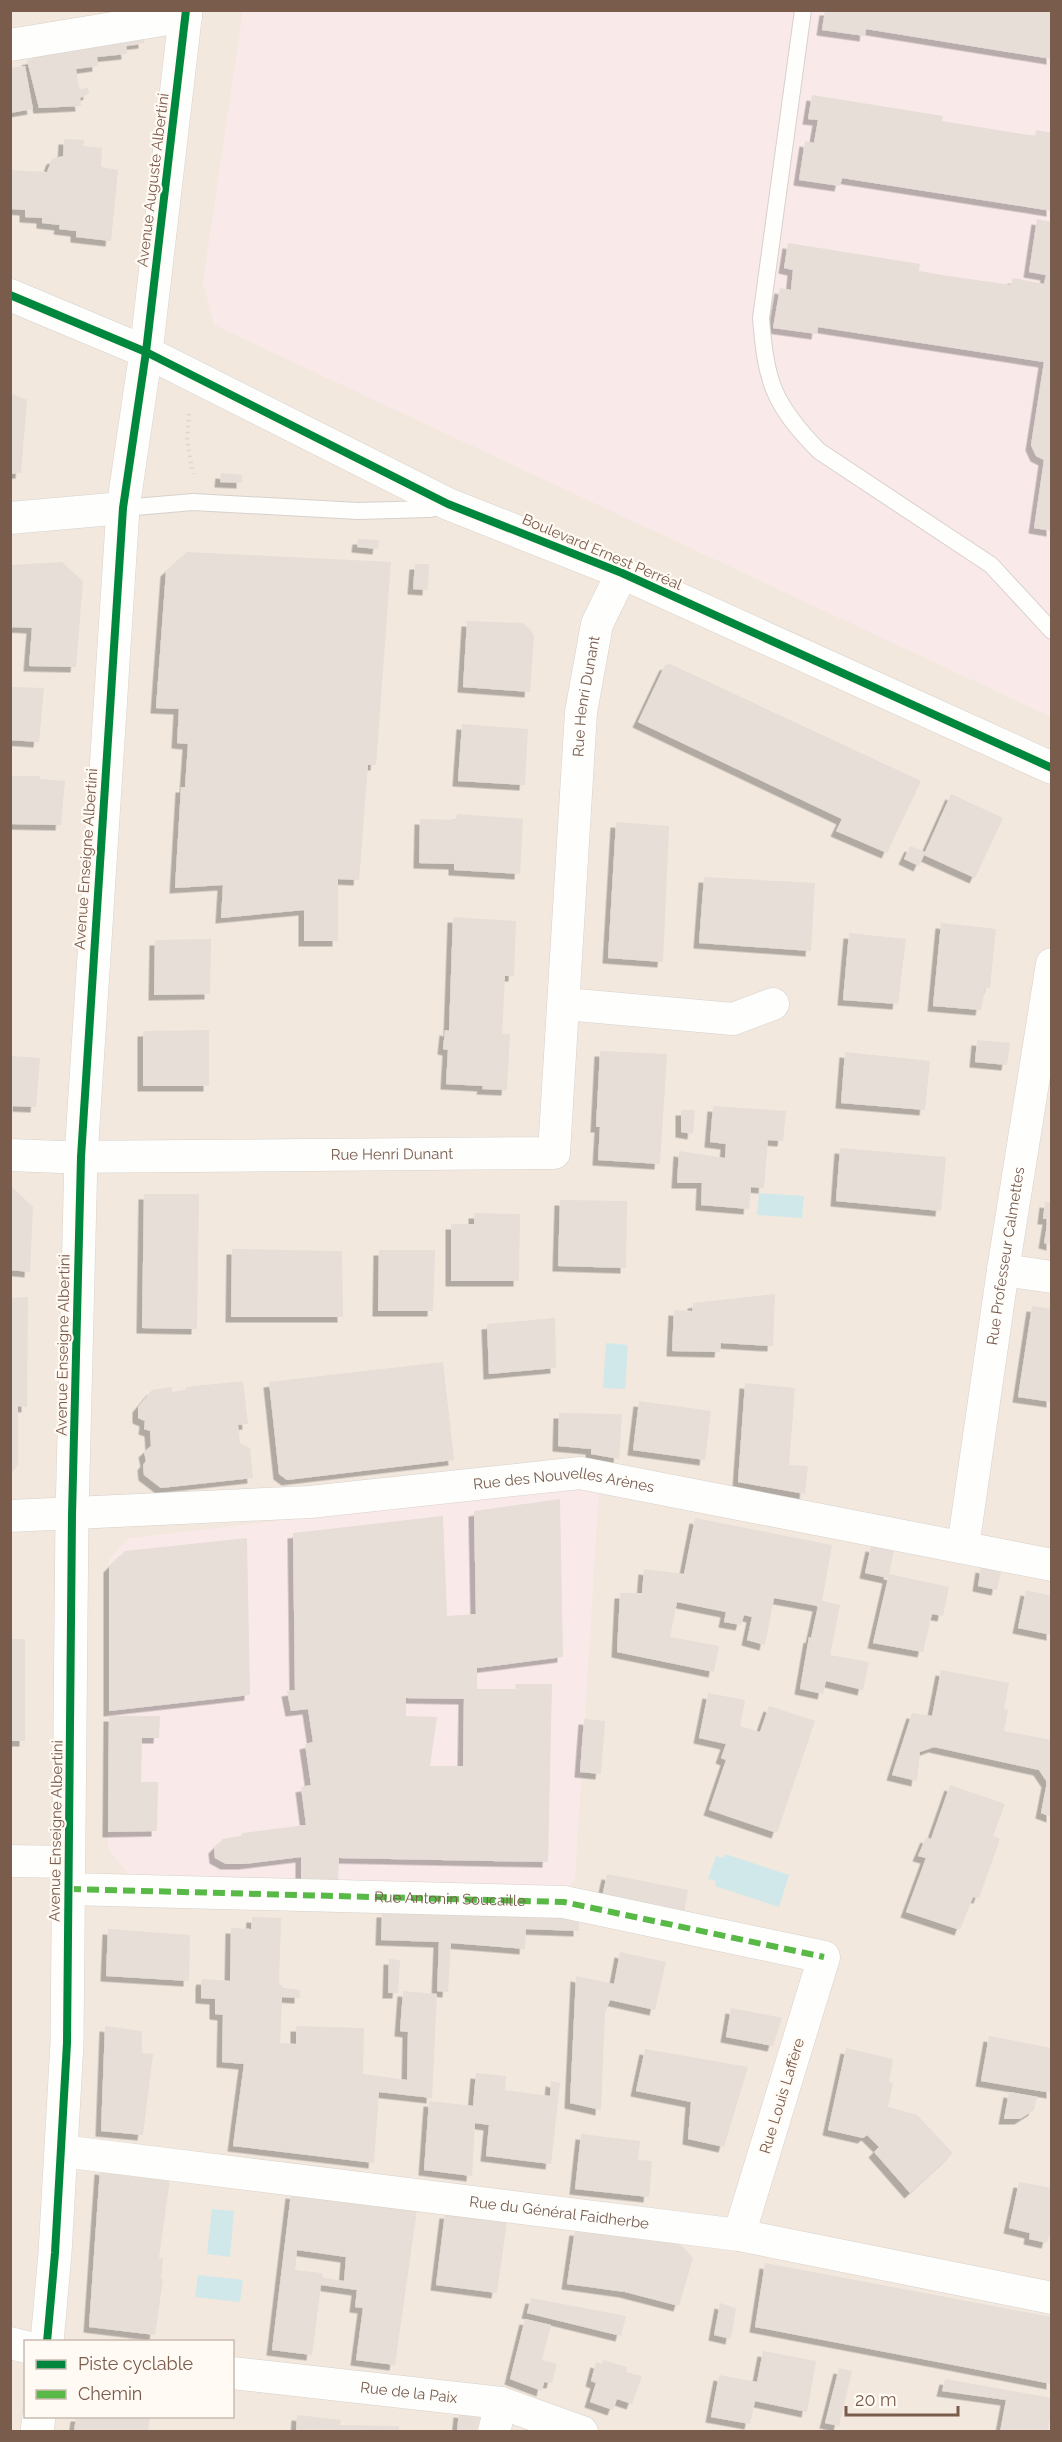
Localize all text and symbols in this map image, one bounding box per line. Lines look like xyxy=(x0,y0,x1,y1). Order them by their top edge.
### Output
street label: Avenue Auguste Albertini xyxy=(133,92,173,268)
street label: Boulevard Ernest Perréal xyxy=(519,510,686,594)
street label: Rue Henri Dunant xyxy=(569,634,604,758)
street label: Avenue Enseigne Albertini xyxy=(71,768,101,950)
street label: Rue Henri Dunant xyxy=(331,1145,453,1164)
street label: Rue Professeur Calmettes xyxy=(983,1166,1028,1346)
street label: Avenue Enseigne Albertini xyxy=(52,1254,74,1436)
street label: Rue des Nouvelles Arènes xyxy=(472,1464,656,1496)
street label: Avenue Enseigne Albertini xyxy=(45,1740,67,1922)
street label: Rue Antonin Soucaille xyxy=(374,1888,526,1910)
street label: Rue Louis Laffère xyxy=(756,2036,808,2156)
street label: Rue du Général Faidherbe xyxy=(468,2193,650,2233)
legend xyxy=(24,2340,234,2418)
text: Piste cyclable xyxy=(78,2353,194,2374)
street label: Rue de la Paix xyxy=(359,2378,459,2407)
scale bar xyxy=(846,2379,958,2417)
text: Chemin xyxy=(78,2383,142,2404)
text: 20 m xyxy=(855,2389,897,2410)

